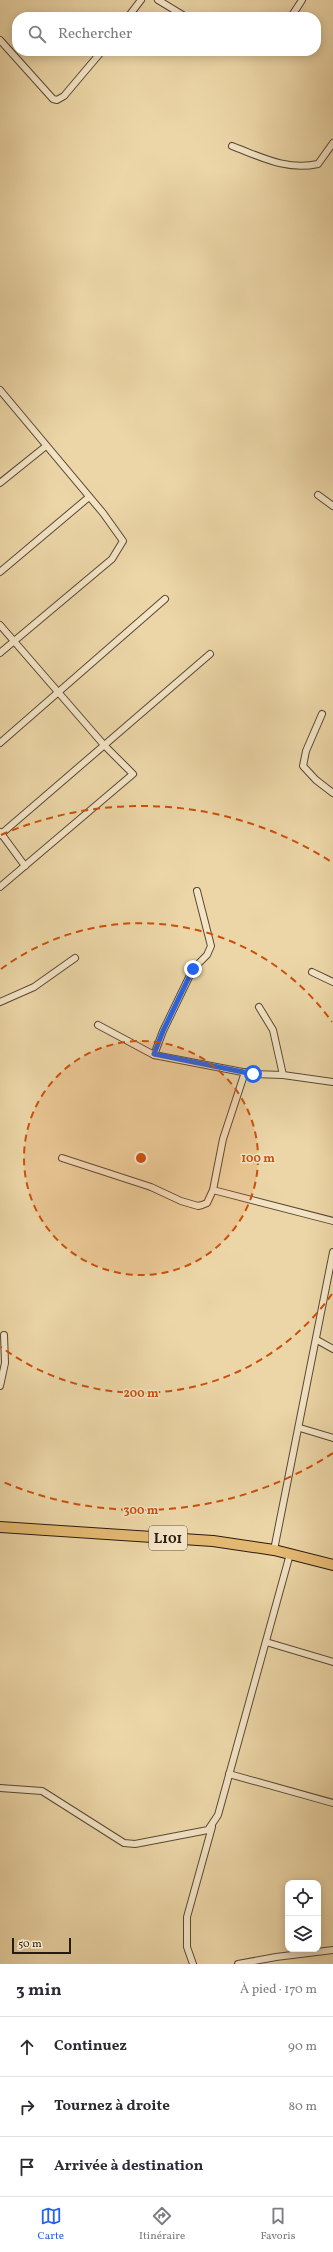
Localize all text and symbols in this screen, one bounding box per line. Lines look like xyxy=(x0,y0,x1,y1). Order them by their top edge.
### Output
search box xyxy=(12,12,321,56)
icon: search xyxy=(26,23,48,45)
text: Rechercher xyxy=(58,24,132,45)
route end xyxy=(184,960,202,978)
route start xyxy=(244,1065,262,1083)
centre of rings xyxy=(134,1151,148,1165)
text: 100 m xyxy=(241,1151,275,1167)
text: 200 m xyxy=(123,1386,159,1402)
text: 300 m xyxy=(124,1503,159,1519)
road number: L101 xyxy=(149,1526,187,1550)
map controls xyxy=(285,1880,321,1952)
button: locate xyxy=(285,1880,321,1916)
button: layers xyxy=(285,1916,321,1952)
scale bar xyxy=(12,1936,71,1955)
text: 50 m xyxy=(18,1937,42,1952)
text: 3 min xyxy=(16,1979,62,2002)
text: À pied · 170 m xyxy=(240,1981,317,1999)
icon: ahead xyxy=(16,2036,38,2058)
text: Continuez xyxy=(54,2036,127,2057)
text: 90 m xyxy=(288,2038,317,2056)
icon: right xyxy=(16,2096,38,2118)
text: Tournez à droite xyxy=(54,2096,170,2117)
text: 80 m xyxy=(288,2098,317,2116)
icon: arrive xyxy=(16,2156,38,2178)
text: Arrivée à destination xyxy=(54,2156,203,2177)
tab: Carte xyxy=(38,2205,64,2244)
tab: Itinéraire xyxy=(139,2205,185,2244)
tab: Favoris xyxy=(260,2205,295,2244)

